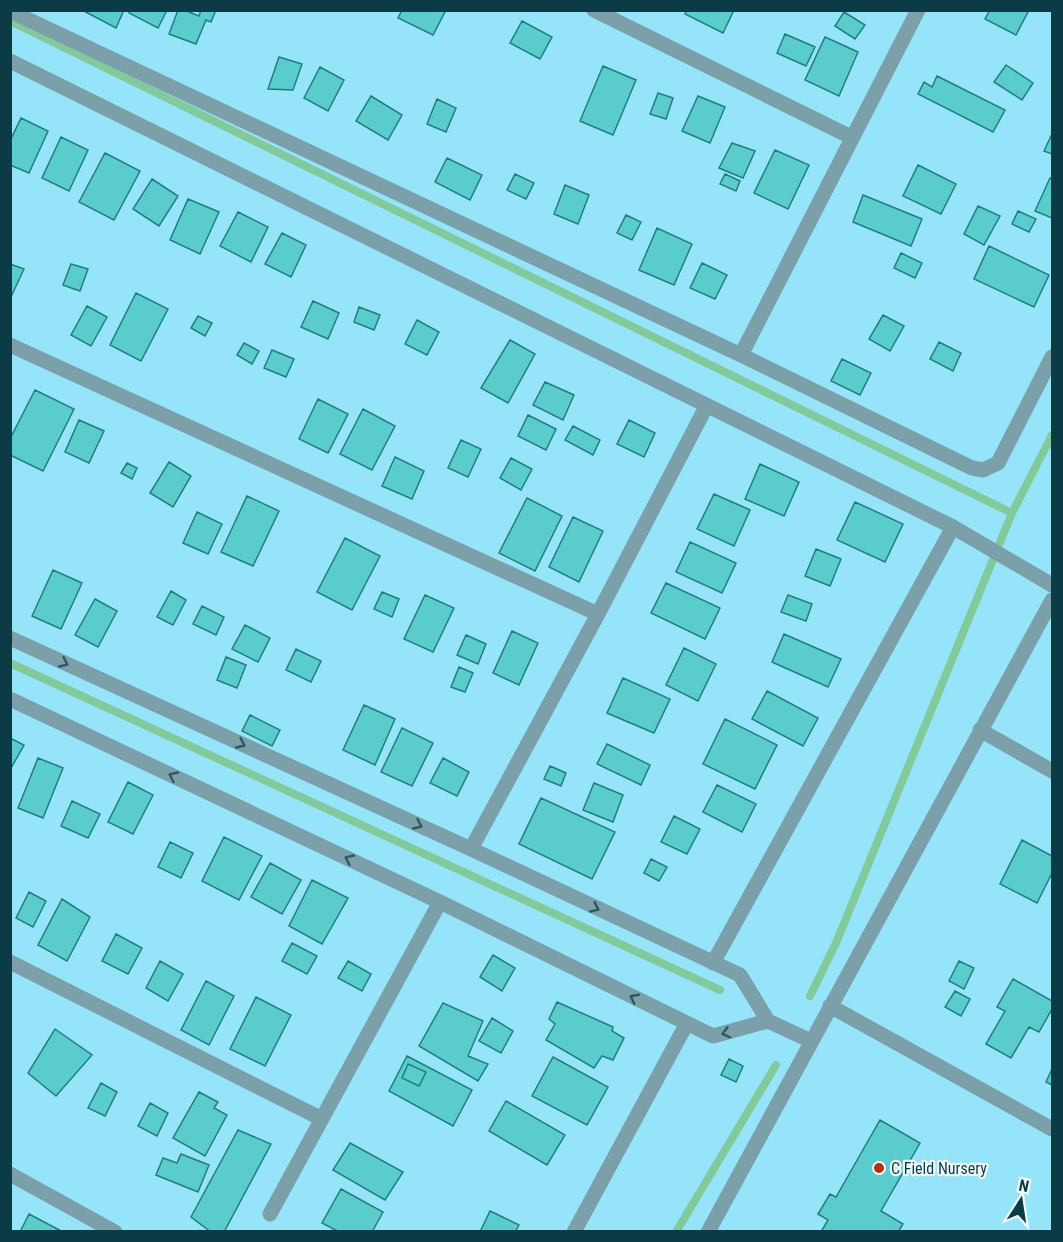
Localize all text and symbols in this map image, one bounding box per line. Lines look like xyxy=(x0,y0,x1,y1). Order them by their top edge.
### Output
one-way arrow xyxy=(57,655,68,667)
one-way arrow xyxy=(235,736,246,748)
one-way arrow xyxy=(168,771,179,783)
one-way arrow xyxy=(412,818,423,830)
one-way arrow xyxy=(345,854,356,866)
one-way arrow xyxy=(589,900,600,912)
one-way arrow xyxy=(630,994,640,1005)
one-way arrow xyxy=(721,1026,732,1038)
place label: C Field Nursery xyxy=(891,1159,987,1178)
marker: C Field Nursery xyxy=(872,1161,886,1175)
north arrow xyxy=(991,1170,1051,1230)
text: N xyxy=(1017,1176,1031,1196)

